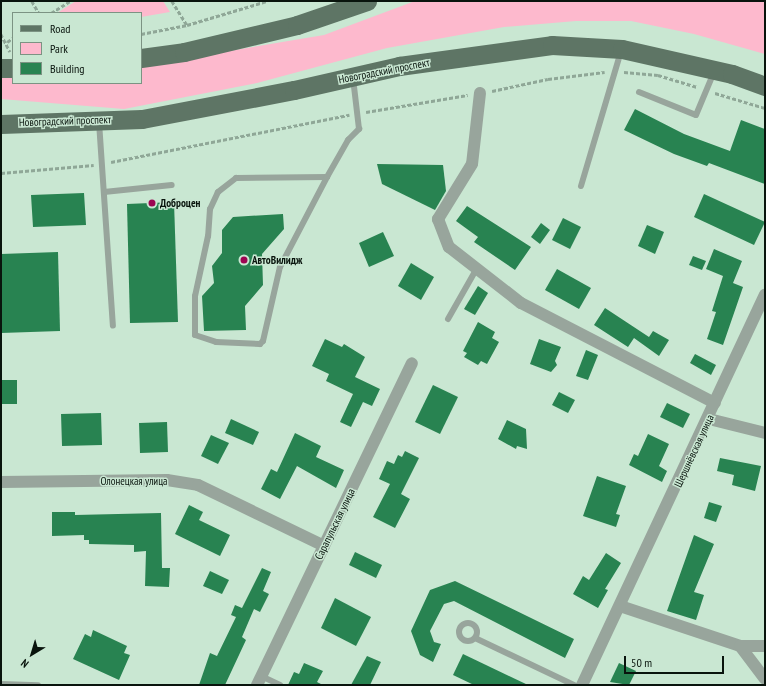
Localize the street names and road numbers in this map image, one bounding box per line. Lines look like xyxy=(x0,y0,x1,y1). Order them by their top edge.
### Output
street label: Новоградский проспект xyxy=(337,56,431,86)
street label: Новоградский проспект xyxy=(19,113,111,129)
street label: Шершнёвская улица xyxy=(671,412,717,490)
street label: Олонецкая улица xyxy=(101,474,167,488)
street label: Сарапульская улица xyxy=(312,486,358,562)

